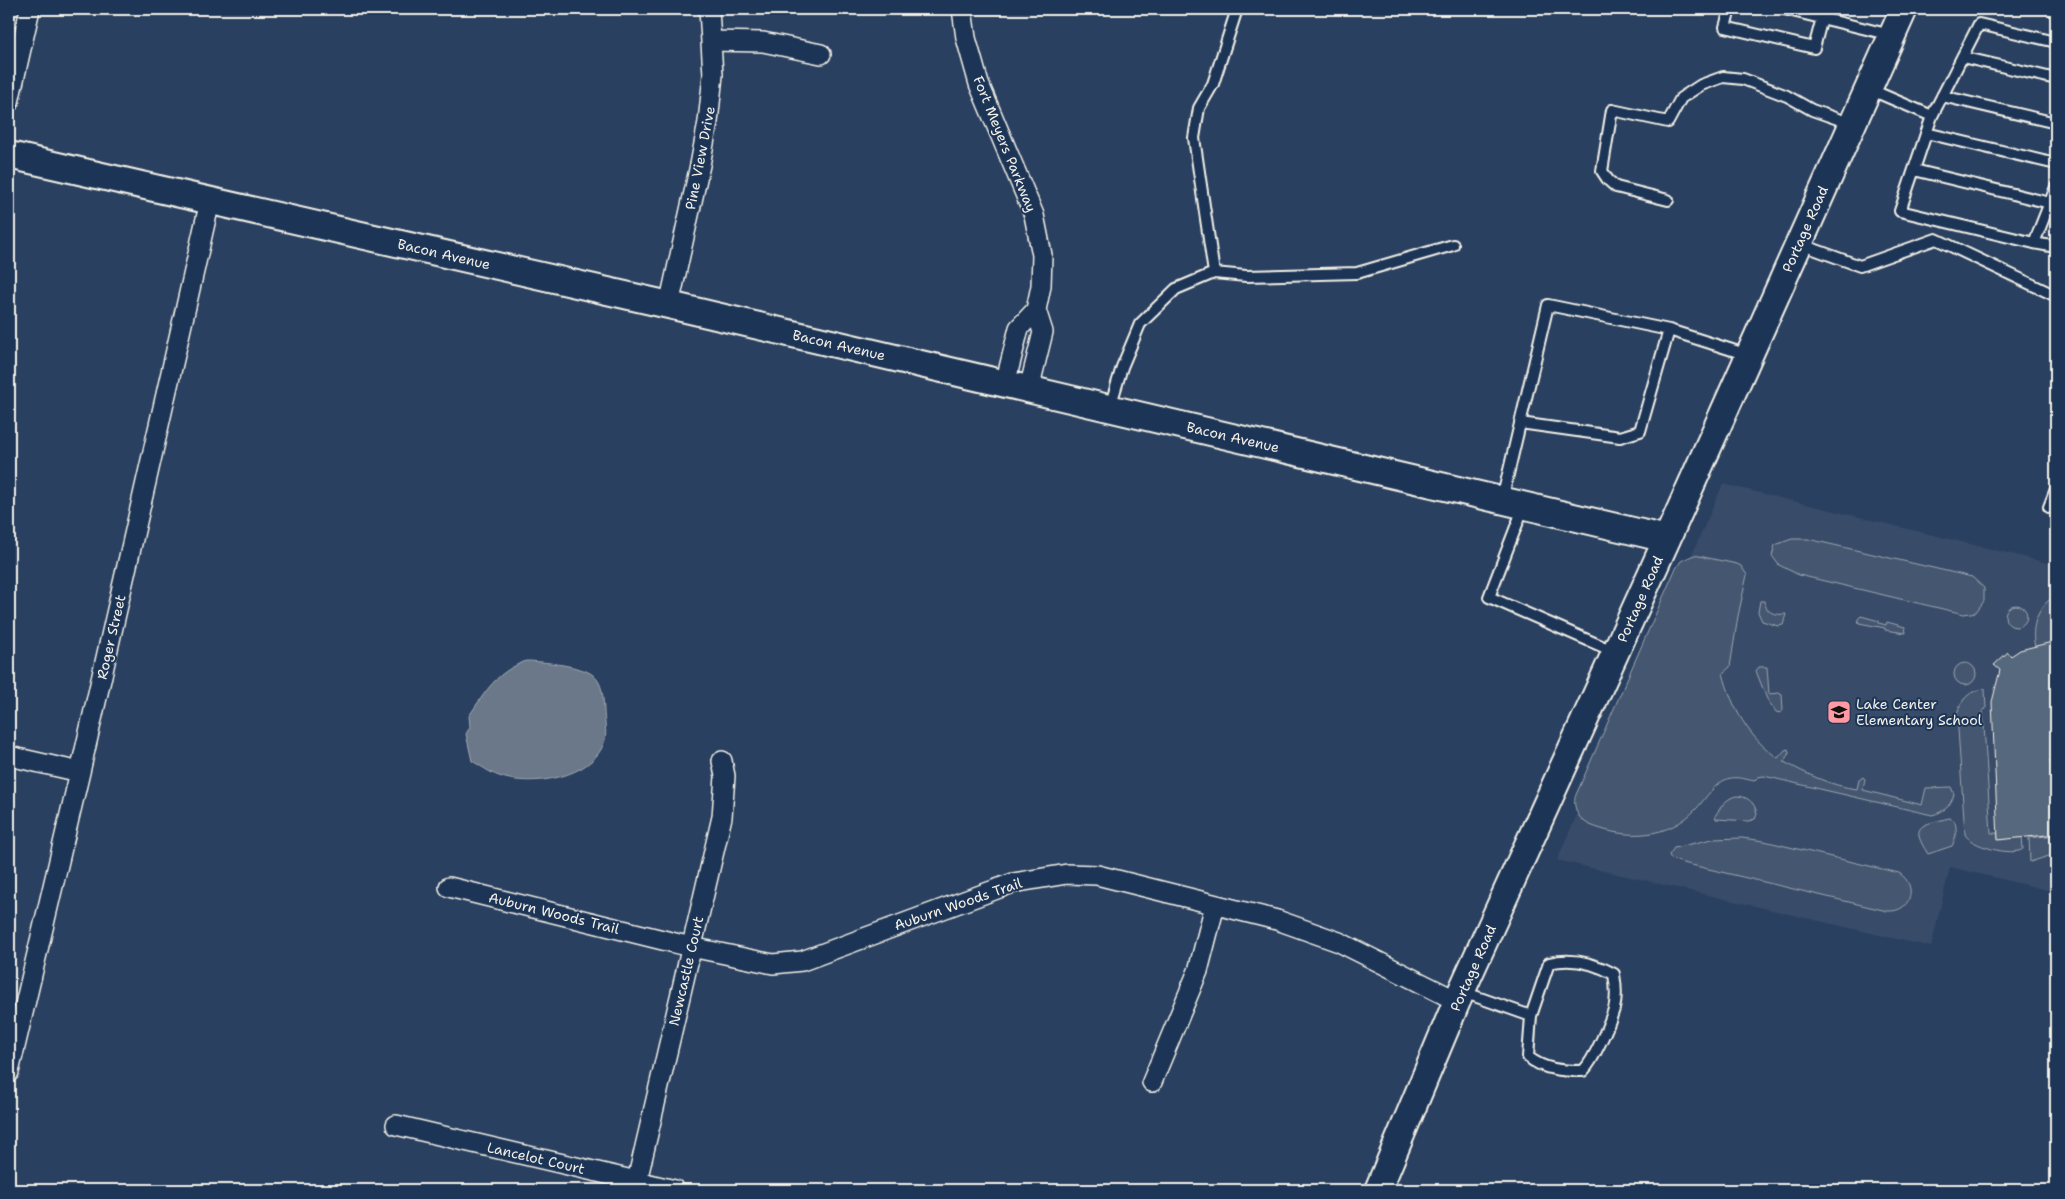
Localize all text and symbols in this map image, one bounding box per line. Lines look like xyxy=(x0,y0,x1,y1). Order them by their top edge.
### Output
street label: Fort Meyers Parkway xyxy=(969,73,1041,215)
street label: Pine View Drive xyxy=(681,105,719,211)
street label: Portage Road xyxy=(1778,183,1832,275)
street label: Bacon Avenue xyxy=(396,235,492,273)
street label: Bacon Avenue xyxy=(791,326,887,364)
street label: Bacon Avenue xyxy=(1185,418,1281,456)
street label: Portage Road xyxy=(1613,553,1667,645)
street label: Roger Street xyxy=(93,593,129,681)
place label: Lake Center Elementary School xyxy=(1856,695,1983,729)
school or university icon: Lake Center Elementary School xyxy=(1826,699,1852,725)
street label: Auburn Woods Trail xyxy=(892,873,1025,934)
street label: Auburn Woods Trail xyxy=(487,888,622,938)
street label: Newcastle Court xyxy=(665,914,707,1028)
street label: Portage Road xyxy=(1446,922,1500,1014)
street label: Lancelot Court xyxy=(485,1138,587,1178)

